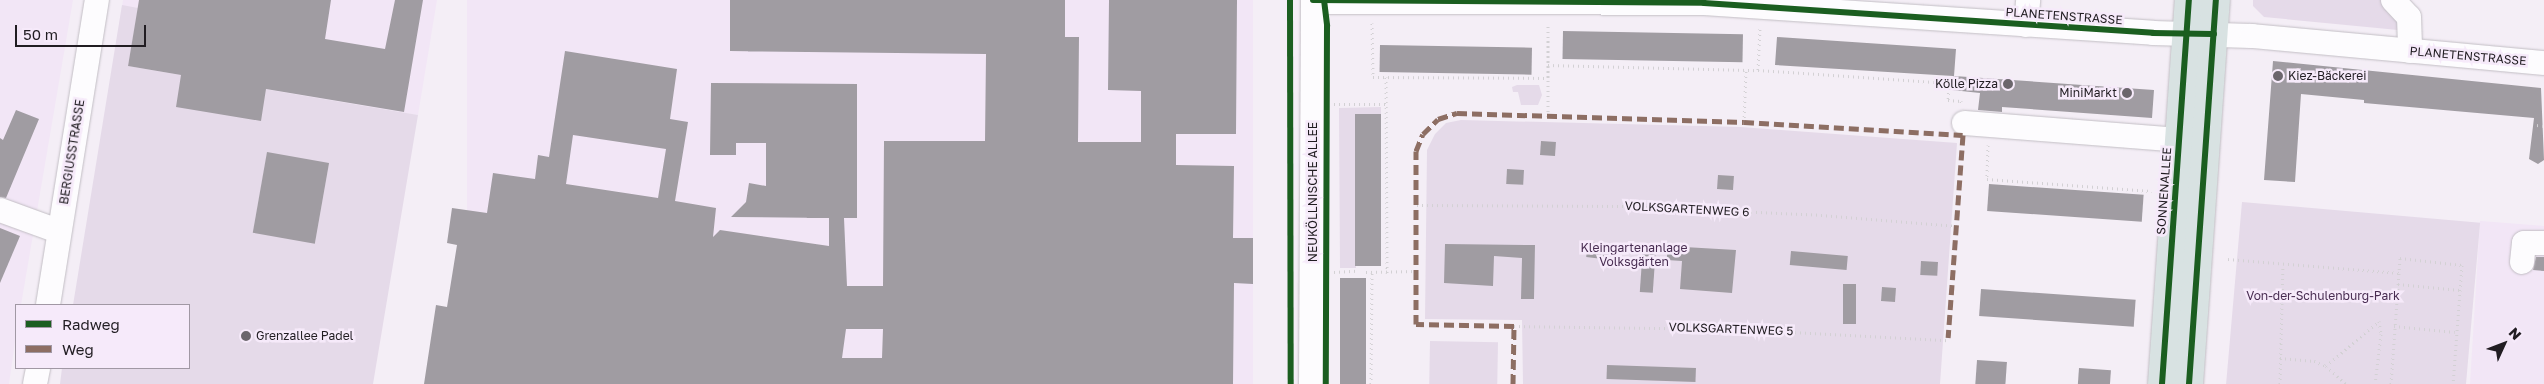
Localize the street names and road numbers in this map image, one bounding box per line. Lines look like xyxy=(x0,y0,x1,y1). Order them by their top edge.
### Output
street label: PLANETENSTRASSE xyxy=(2005,5,2123,27)
street label: PLANETENSTRASSE xyxy=(2409,44,2527,68)
street label: BERGIUSSTRASSE xyxy=(57,99,87,205)
street label: NEUKÖLLNISCHE ALLEE xyxy=(1306,122,1320,262)
street label: SONNENALLEE xyxy=(2154,147,2174,235)
street label: VOLKSGARTENWEG 6 xyxy=(1624,199,1750,219)
street label: VOLKSGARTENWEG 5 xyxy=(1668,320,1794,338)

